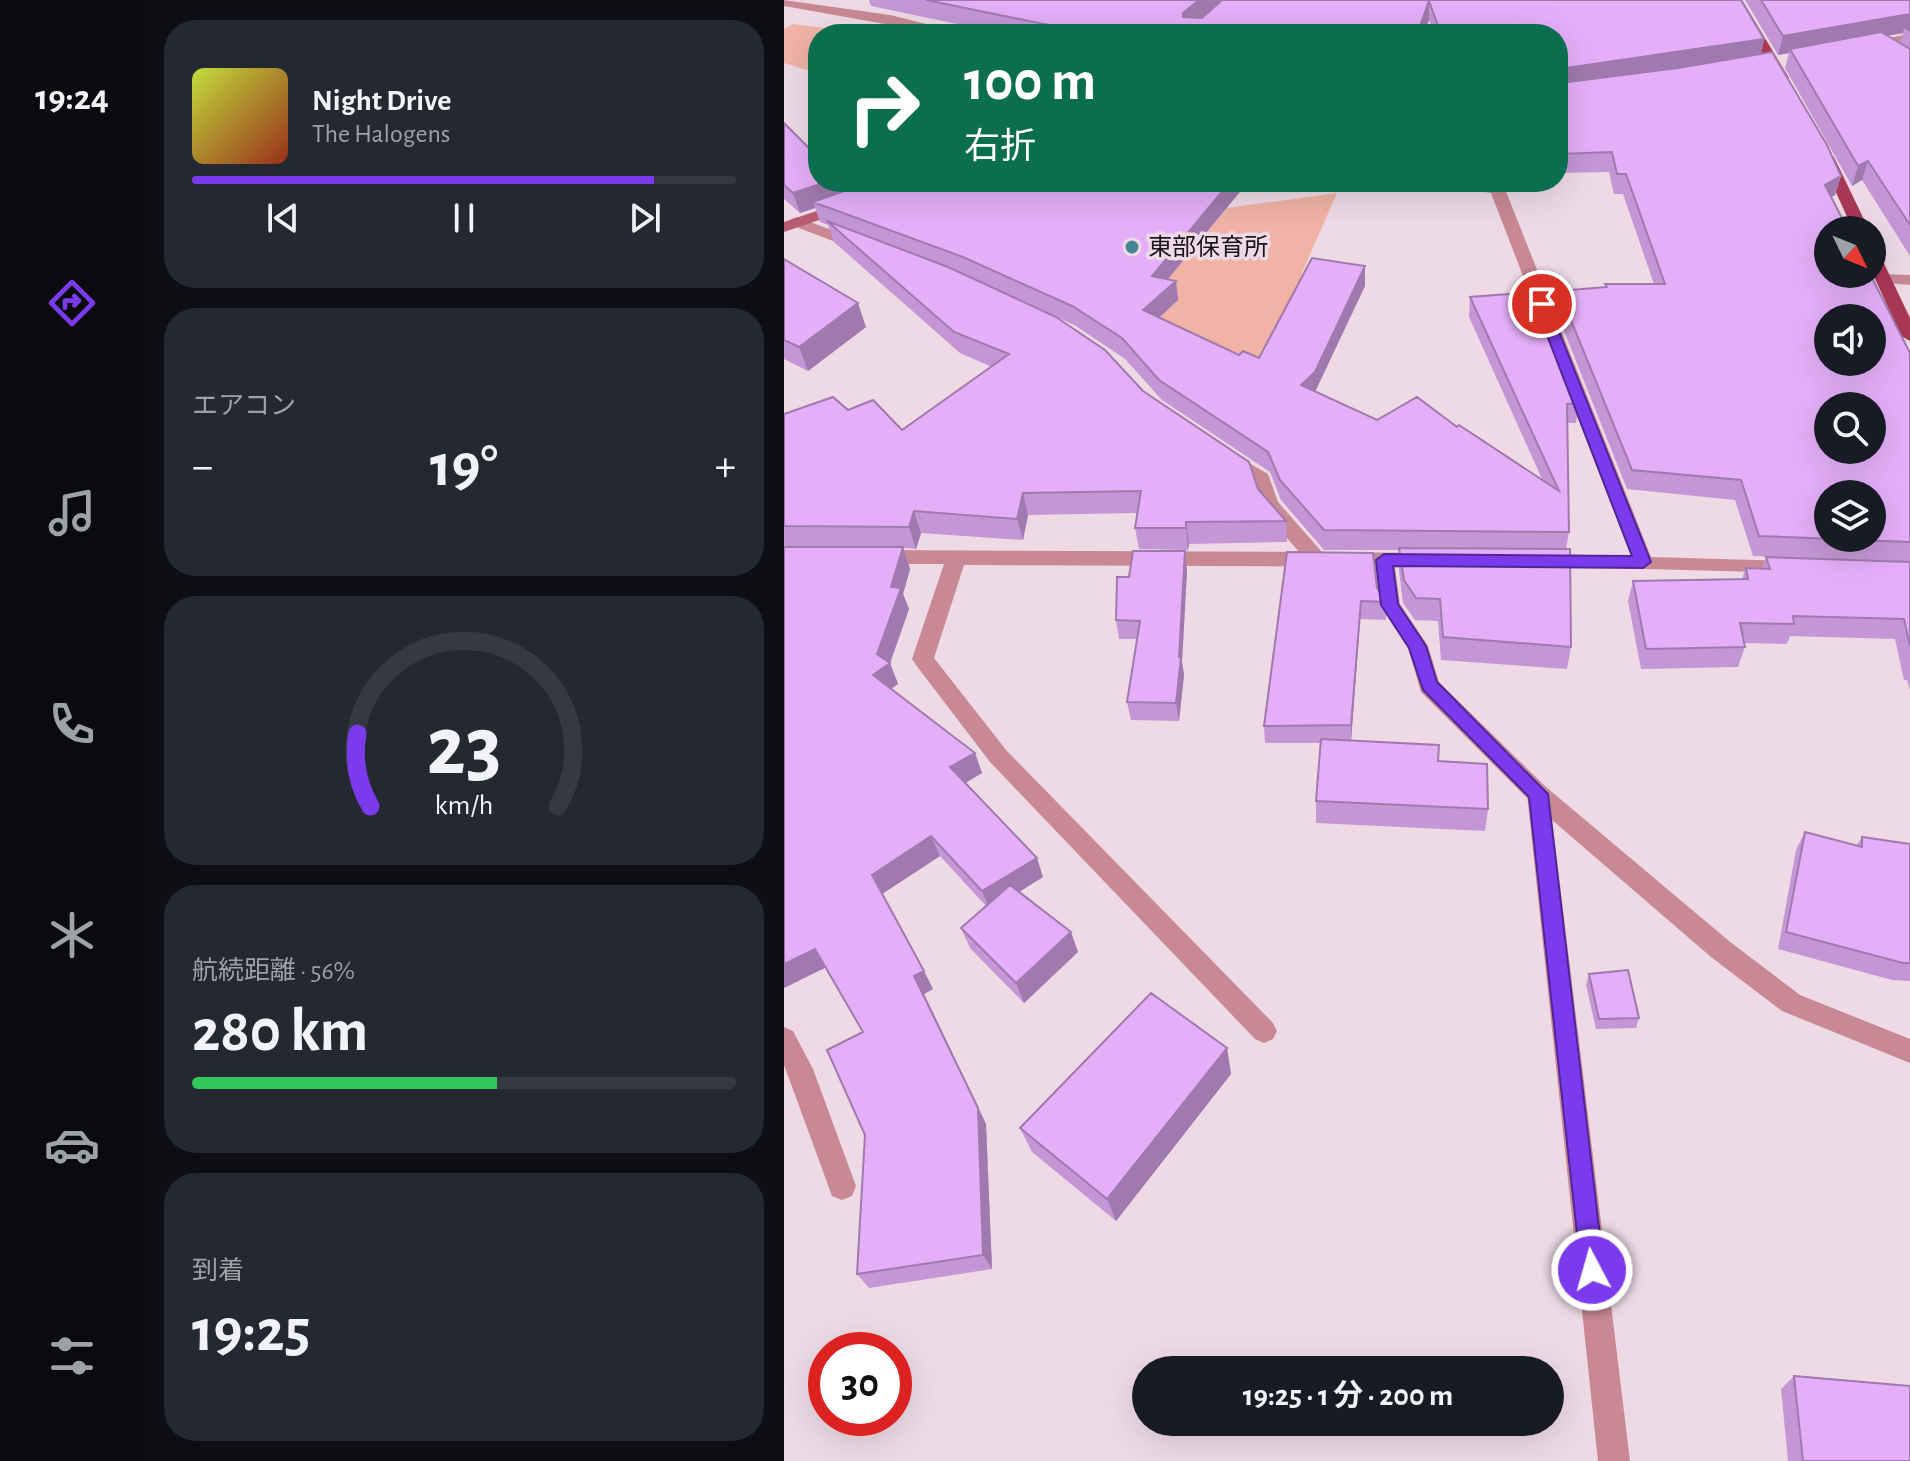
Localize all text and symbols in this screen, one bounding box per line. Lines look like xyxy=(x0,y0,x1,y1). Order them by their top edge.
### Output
text: 100 m xyxy=(964,54,1096,110)
icon: right xyxy=(832,56,936,160)
text: 19:24 xyxy=(35,80,109,116)
text: Night Drive xyxy=(312,86,451,116)
text: The Halogens xyxy=(312,121,450,147)
text: 右折 xyxy=(964,129,1036,165)
icon: previous xyxy=(261,196,305,240)
icon: pause xyxy=(442,196,486,240)
icon: next xyxy=(623,196,667,240)
north arrow xyxy=(1814,216,1886,288)
map controls xyxy=(1814,216,1886,552)
place label: 東部保育所 xyxy=(1148,234,1268,260)
marker: 東部保育所 xyxy=(1123,238,1141,256)
pin xyxy=(1508,270,1576,338)
icon: directions xyxy=(44,275,100,331)
icon: arrive xyxy=(1520,282,1564,326)
button: sound xyxy=(1814,304,1886,376)
button: search xyxy=(1814,392,1886,464)
text: エアコン xyxy=(192,393,296,419)
text: 19° xyxy=(430,437,498,497)
text: − xyxy=(192,445,213,489)
text: + xyxy=(715,445,736,489)
button: layers xyxy=(1814,480,1886,552)
icon: music xyxy=(44,485,100,541)
icon: phone xyxy=(44,696,100,752)
text: 23 xyxy=(426,705,502,789)
text: km/h xyxy=(435,791,493,820)
icon: climate xyxy=(44,907,100,963)
text: 航続距離 · 56% xyxy=(192,958,355,984)
text: 280 km xyxy=(192,1002,368,1062)
icon: car xyxy=(44,1117,100,1173)
position arrow xyxy=(1550,1228,1634,1312)
text: 到着 xyxy=(192,1258,244,1284)
text: 19:25 xyxy=(192,1302,311,1362)
icon: filters xyxy=(44,1328,100,1384)
speed limit sign: 30 xyxy=(808,1332,912,1436)
text: 19:25 · 1 分 · 200 m xyxy=(1243,1381,1453,1411)

